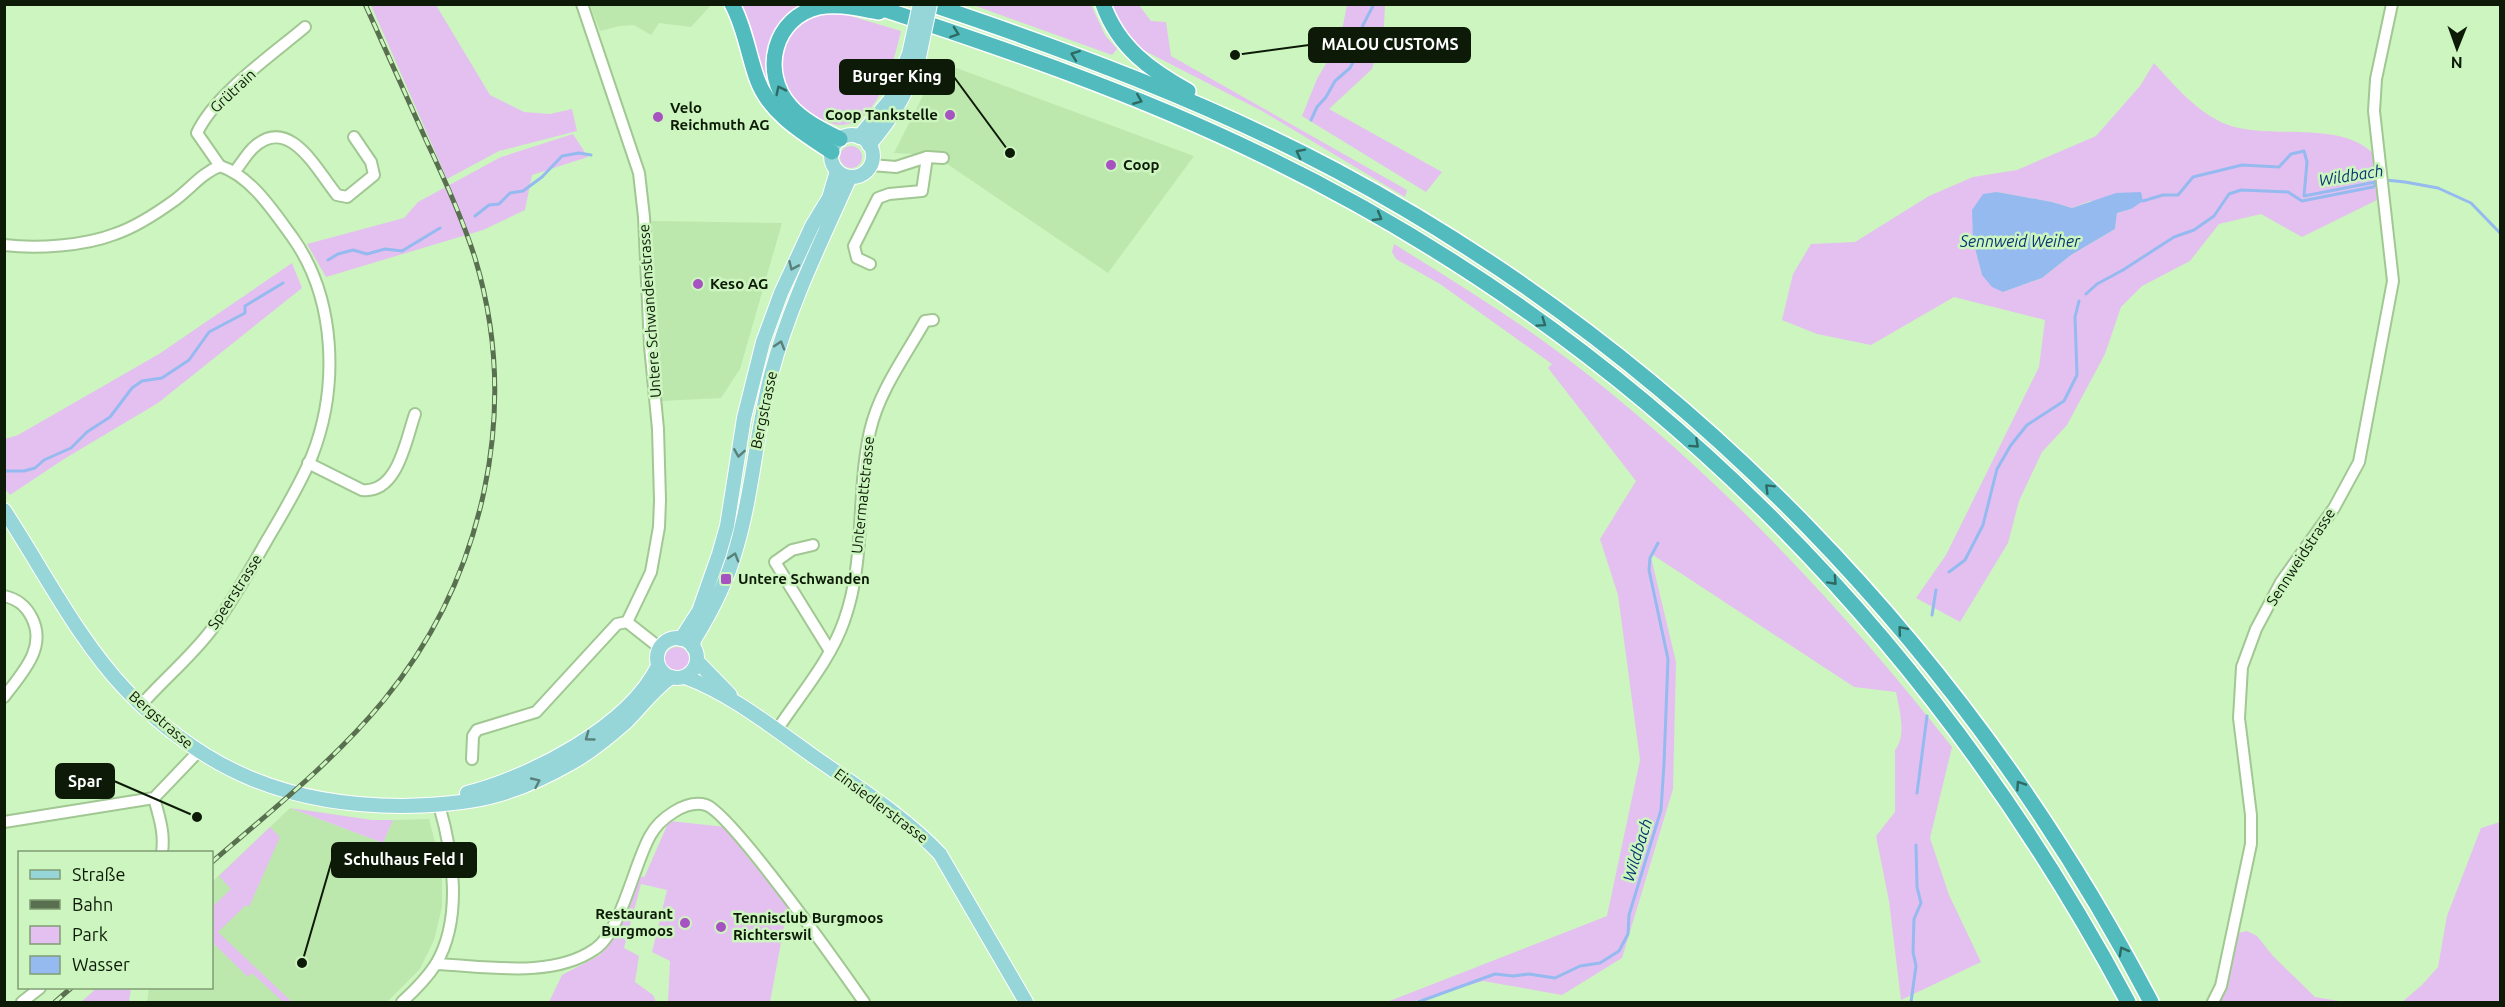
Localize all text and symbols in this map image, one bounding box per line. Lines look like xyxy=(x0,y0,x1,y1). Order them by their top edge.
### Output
north arrow xyxy=(2427,18,2487,78)
one-way arrow xyxy=(949,26,960,38)
callout: MALOU CUSTOMS xyxy=(1309,28,1470,62)
text: MALOU CUSTOMS xyxy=(1322,35,1458,53)
one-way arrow xyxy=(1070,50,1080,63)
text: N xyxy=(2451,54,2463,72)
callout: Burger King xyxy=(840,60,954,94)
street label: Grütrain xyxy=(206,65,259,116)
text: Burger King xyxy=(852,67,942,85)
one-way arrow xyxy=(775,85,787,96)
one-way arrow xyxy=(1132,93,1143,105)
place label: Velo Reichmuth AG xyxy=(670,99,770,133)
place label: Coop Tankstelle xyxy=(825,106,938,123)
marker: Coop Tankstelle xyxy=(943,108,957,122)
marker: Velo Reichmuth AG xyxy=(651,110,665,124)
one-way arrow xyxy=(1295,148,1306,160)
place label: Coop xyxy=(1123,156,1160,173)
marker: Coop xyxy=(1104,158,1118,172)
water label: Wildbach xyxy=(2317,161,2385,189)
one-way arrow xyxy=(1372,210,1383,221)
street label: Untere Schwandenstrasse xyxy=(635,223,664,399)
water label: Sennweid Weiher xyxy=(1959,232,2081,250)
one-way arrow xyxy=(788,260,800,271)
place label: Keso AG xyxy=(710,275,768,292)
marker: Keso AG xyxy=(691,277,705,291)
one-way arrow xyxy=(1536,315,1547,326)
one-way arrow xyxy=(773,340,785,351)
street label: Bergstrasse xyxy=(747,369,780,450)
street label: Untermattstrasse xyxy=(848,435,877,555)
one-way arrow xyxy=(1688,437,1698,448)
one-way arrow xyxy=(733,448,745,457)
one-way arrow xyxy=(1766,484,1777,495)
street label: Sennweidstrasse xyxy=(2263,505,2338,609)
street label: Speerstrasse xyxy=(204,551,265,632)
one-way arrow xyxy=(727,552,739,563)
place label: Untere Schwanden xyxy=(738,570,870,587)
marker: Untere Schwanden xyxy=(719,572,733,586)
one-way arrow xyxy=(1826,575,1837,585)
one-way arrow xyxy=(1899,626,1910,637)
street label: Bergstrasse xyxy=(126,687,197,752)
one-way arrow xyxy=(584,730,595,741)
callout: Spar xyxy=(56,764,114,798)
street label: Einsiedlerstrasse xyxy=(831,765,931,846)
text: Spar xyxy=(68,772,102,790)
one-way arrow xyxy=(529,777,540,789)
one-way arrow xyxy=(2016,781,2028,791)
water label: Wildbach xyxy=(1619,816,1655,884)
callout: Schulhaus Feld I xyxy=(332,843,476,877)
text: Schulhaus Feld I xyxy=(344,850,464,868)
legend xyxy=(18,851,213,989)
text: Straße xyxy=(72,864,125,884)
text: Bahn xyxy=(72,894,113,914)
place label: Restaurant Burgmoos xyxy=(595,905,674,939)
place label: Tennisclub Burgmoos Richterswil xyxy=(733,909,883,943)
marker: Restaurant Burgmoos xyxy=(678,916,692,930)
marker: Tennisclub Burgmoos Richterswil xyxy=(714,920,728,934)
text: Park xyxy=(72,924,108,944)
one-way arrow xyxy=(2119,947,2130,957)
text: Wasser xyxy=(72,954,130,974)

